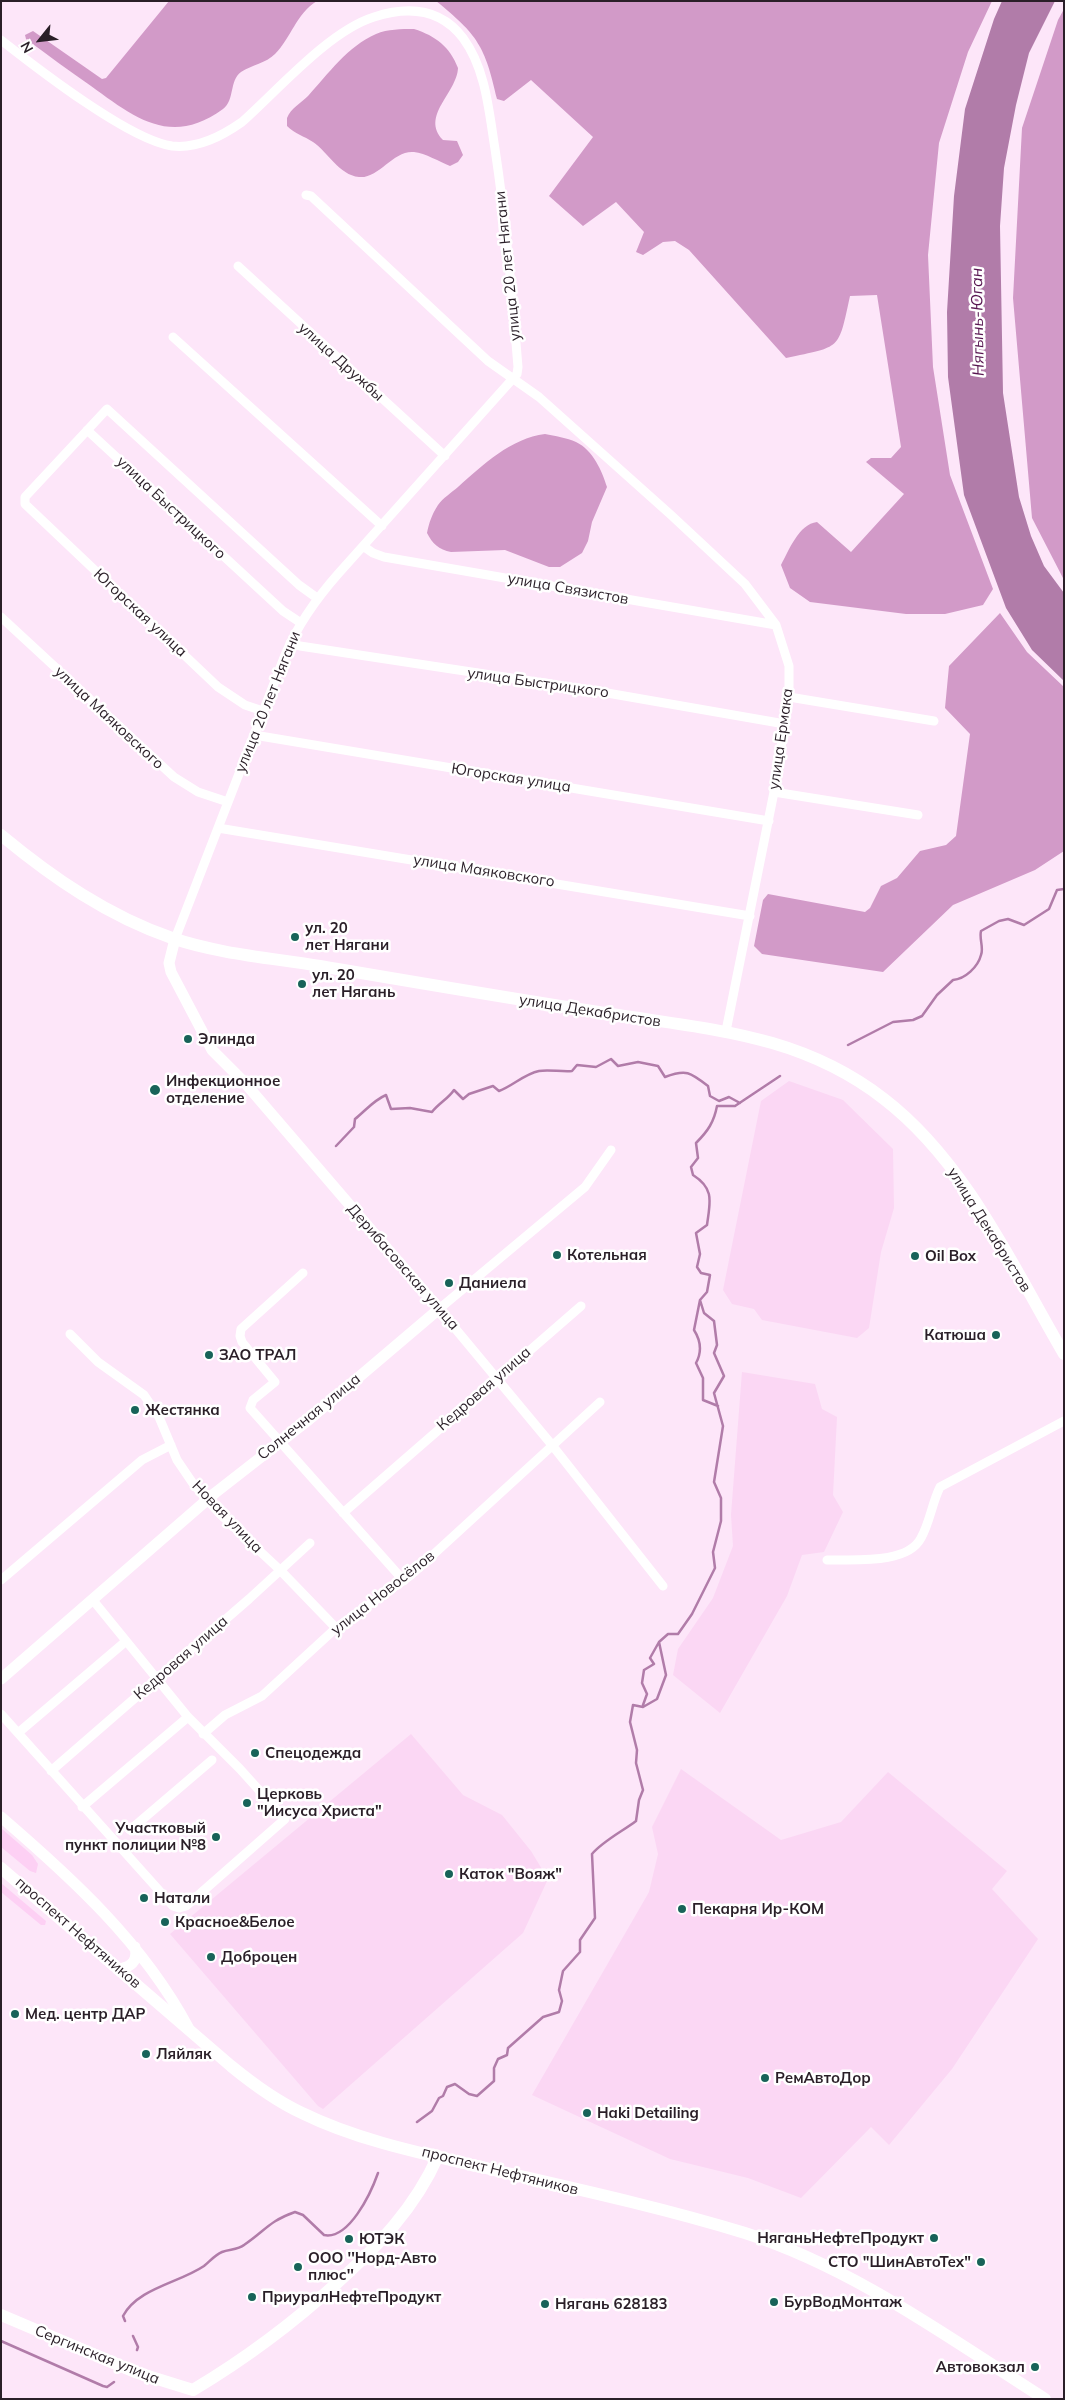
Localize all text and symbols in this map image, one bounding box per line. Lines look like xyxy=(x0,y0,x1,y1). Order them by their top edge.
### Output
north arrow xyxy=(15,15,65,65)
text: N xyxy=(16,38,37,56)
street label: улица 20 лет Нягани xyxy=(491,190,525,342)
water label: Нягынь-Юган xyxy=(967,268,989,376)
street label: улица Дружбы xyxy=(295,319,387,405)
street label: улица Быстрицкого xyxy=(113,453,229,563)
street label: Югорская улица xyxy=(90,565,190,661)
street label: улица Связистов xyxy=(506,570,630,608)
street label: улица 20 лет Нягани xyxy=(231,629,305,775)
street label: улица Маяковского xyxy=(51,663,167,773)
street label: улица Быстрицкого xyxy=(466,664,610,702)
street label: улица Ермака xyxy=(765,687,797,791)
street label: Югорская улица xyxy=(450,760,572,796)
street label: улица Маяковского xyxy=(412,851,556,891)
place label: ул. 20 лет Нягани xyxy=(305,919,389,954)
marker: ул. 20 лет Нягани xyxy=(289,931,301,943)
place label: ул. 20 лет Нягань xyxy=(312,966,395,1001)
marker: ул. 20 лет Нягань xyxy=(296,978,308,990)
street label: улица Декабристов xyxy=(518,991,662,1031)
place label: Элинда xyxy=(198,1030,255,1048)
marker: Элинда xyxy=(182,1033,194,1045)
place label: Инфекционное отделение xyxy=(166,1072,280,1107)
marker: Инфекционное отделение xyxy=(148,1083,162,1097)
street label: улица Декабристов xyxy=(943,1164,1035,1296)
street label: Дерибасовская улица xyxy=(343,1200,463,1334)
place label: Котельная xyxy=(567,1246,647,1264)
place label: Oil Box xyxy=(925,1247,976,1265)
marker: Котельная xyxy=(551,1249,563,1261)
marker: Oil Box xyxy=(909,1250,921,1262)
place label: Даниела xyxy=(459,1274,526,1292)
marker: Даниела xyxy=(443,1277,455,1289)
place label: Катюша xyxy=(924,1326,986,1344)
marker: Катюша xyxy=(990,1329,1002,1341)
street label: Кедровая улица xyxy=(433,1343,535,1435)
place label: ЗАО ТРАЛ xyxy=(219,1346,296,1364)
marker: ЗАО ТРАЛ xyxy=(203,1349,215,1361)
street label: Солнечная улица xyxy=(254,1370,364,1464)
place label: Жестянка xyxy=(145,1401,220,1419)
marker: Жестянка xyxy=(129,1404,141,1416)
street label: Новая улица xyxy=(188,1477,266,1557)
street label: улица Новосёлов xyxy=(328,1547,438,1639)
street label: Кедровая улица xyxy=(130,1612,232,1704)
place label: Спецодежда xyxy=(265,1744,361,1762)
marker: Спецодежда xyxy=(249,1747,261,1759)
place label: Церковь "Иисуса Христа" xyxy=(257,1785,382,1820)
marker: Церковь "Иисуса Христа" xyxy=(241,1797,253,1809)
place label: Участковый пункт полиции №8 xyxy=(65,1819,206,1854)
marker: Участковый пункт полиции №8 xyxy=(210,1831,222,1843)
place label: Каток "Вояж" xyxy=(459,1865,562,1883)
marker: Каток "Вояж" xyxy=(443,1868,455,1880)
street label: проспект Нефтяников xyxy=(12,1874,144,1992)
place label: Натали xyxy=(154,1889,210,1907)
marker: Натали xyxy=(138,1892,150,1904)
place label: Пекарня Ир-КОМ xyxy=(692,1900,824,1918)
marker: Пекарня Ир-КОМ xyxy=(676,1903,688,1915)
place label: Красное&Белое xyxy=(175,1913,295,1931)
marker: Красное&Белое xyxy=(159,1916,171,1928)
place label: Доброцен xyxy=(221,1948,297,1966)
marker: Доброцен xyxy=(205,1951,217,1963)
place label: Мед. центр ДАР xyxy=(25,2005,145,2023)
marker: Мед. центр ДАР xyxy=(9,2008,21,2020)
place label: Ляйляк xyxy=(156,2045,212,2063)
marker: Ляйляк xyxy=(140,2048,152,2060)
place label: РемАвтоДор xyxy=(775,2069,871,2087)
marker: РемАвтоДор xyxy=(759,2072,771,2084)
place label: Haki Detailing xyxy=(597,2104,699,2122)
marker: Haki Detailing xyxy=(581,2107,593,2119)
street label: проспект Нефтяников xyxy=(420,2143,580,2199)
place label: НяганьНефтеПродукт xyxy=(757,2229,924,2247)
place label: ЮТЭК xyxy=(359,2230,405,2248)
marker: НяганьНефтеПродукт xyxy=(928,2232,940,2244)
marker: ЮТЭК xyxy=(343,2233,355,2245)
place label: ООО ''Норд-Авто плюс'' xyxy=(308,2249,437,2284)
place label: СТО "ШинАвтоТех" xyxy=(828,2253,971,2271)
marker: СТО "ШинАвтоТех" xyxy=(975,2256,987,2268)
marker: ООО ''Норд-Авто плюс'' xyxy=(292,2261,304,2273)
place label: ПриуралНефтеПродукт xyxy=(262,2288,441,2306)
marker: ПриуралНефтеПродукт xyxy=(246,2291,258,2303)
place label: БурВодМонтаж xyxy=(784,2293,902,2311)
place label: Нягань 628183 xyxy=(555,2295,668,2313)
marker: БурВодМонтаж xyxy=(768,2296,780,2308)
marker: Нягань 628183 xyxy=(539,2298,551,2310)
street label: Сергинская улица xyxy=(32,2322,162,2388)
place label: Автовокзал xyxy=(936,2358,1025,2376)
marker: Автовокзал xyxy=(1029,2361,1041,2373)

